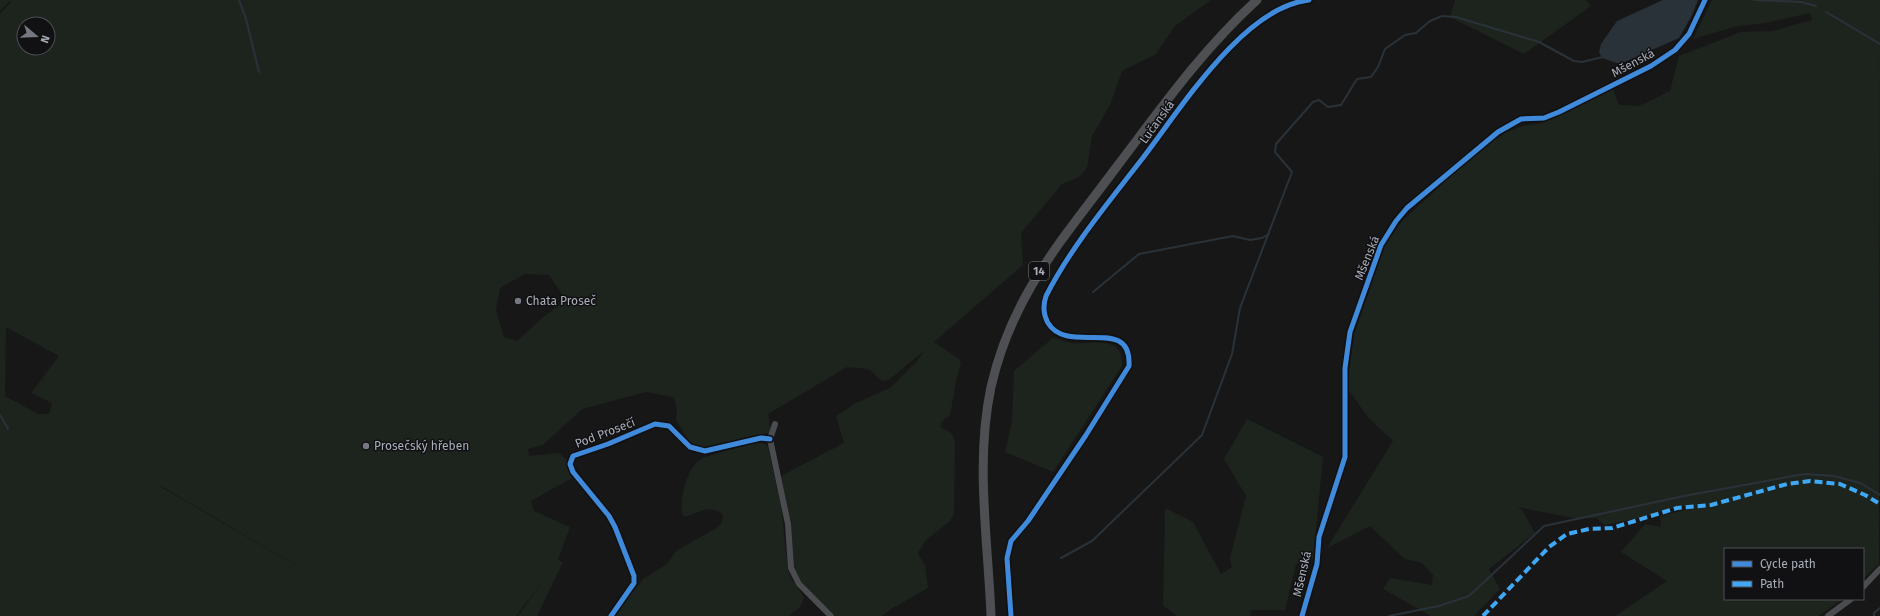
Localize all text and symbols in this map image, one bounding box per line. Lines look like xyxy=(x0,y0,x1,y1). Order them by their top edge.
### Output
north arrow xyxy=(16,16,56,56)
text: N xyxy=(38,34,52,45)
street label: Mšenská xyxy=(1609,46,1657,80)
street label: Lučanská xyxy=(1137,98,1177,146)
street label: Mšenská xyxy=(1352,234,1382,282)
road number: 14 xyxy=(1029,262,1049,280)
place label: Chata Proseč xyxy=(526,294,596,308)
marker: Chata Proseč xyxy=(513,296,523,306)
street label: Pod Prosečí xyxy=(573,415,638,451)
place label: Prosečský hřeben xyxy=(374,439,469,453)
marker: Prosečský hřeben xyxy=(361,441,371,451)
legend xyxy=(1724,548,1864,600)
street label: Mšenská xyxy=(1290,550,1314,598)
text: Cycle path xyxy=(1760,557,1816,571)
text: Path xyxy=(1760,577,1784,591)

